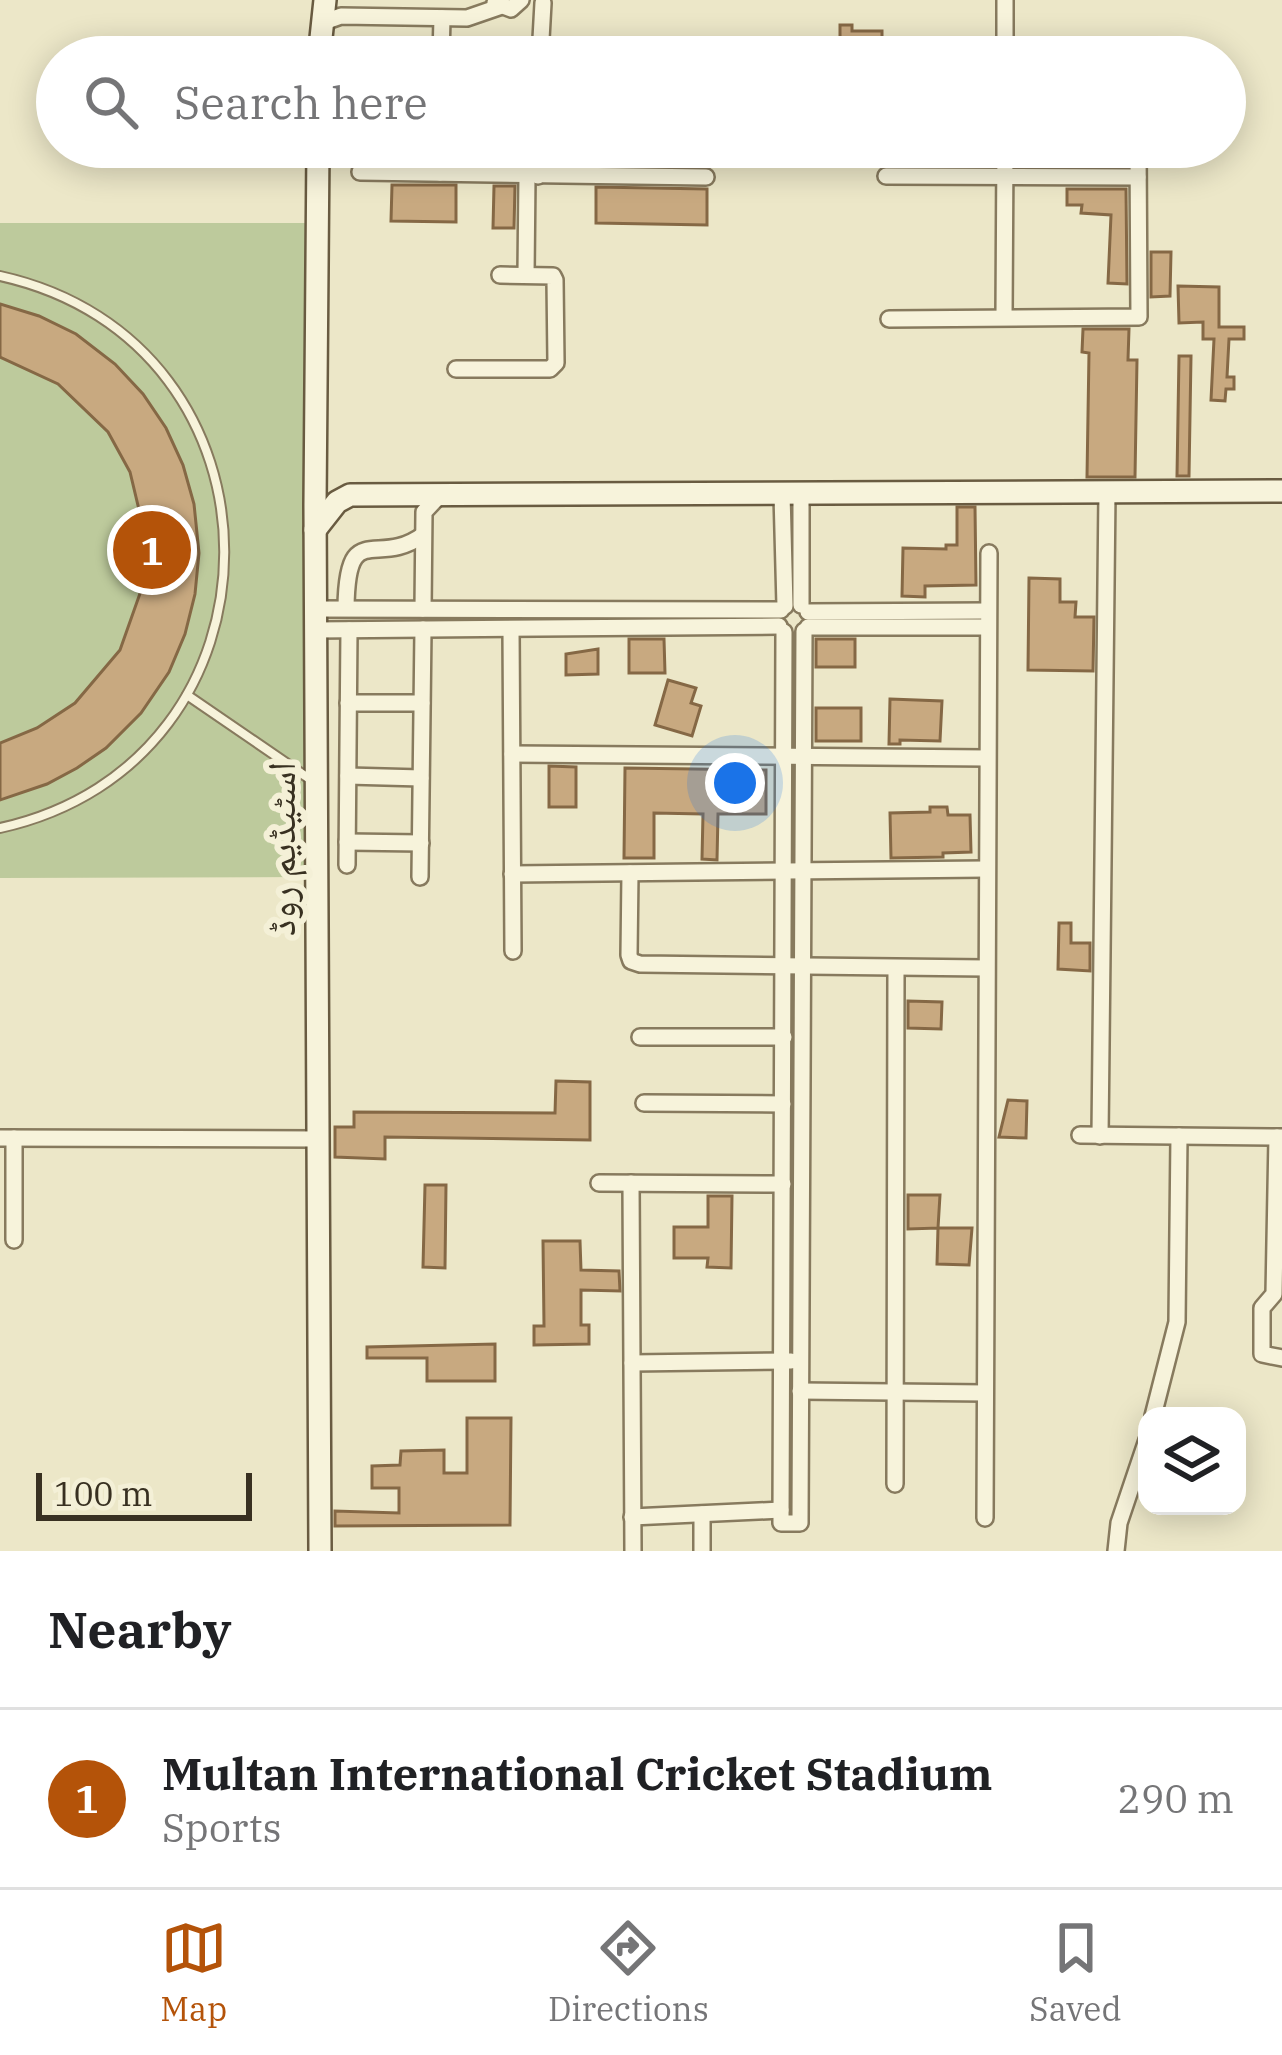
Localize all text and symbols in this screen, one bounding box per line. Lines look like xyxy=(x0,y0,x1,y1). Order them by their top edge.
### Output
search box xyxy=(36,36,1246,168)
icon: search xyxy=(78,69,144,135)
text: Search here xyxy=(174,73,428,131)
pin: 1 xyxy=(113,505,191,595)
your location xyxy=(705,753,765,813)
street label: اسٹیڈیم روڈ xyxy=(255,762,307,936)
map controls xyxy=(1138,1407,1246,1515)
button: layers xyxy=(1138,1407,1246,1515)
scale bar xyxy=(36,1467,252,1520)
text: 100 m xyxy=(54,1472,153,1515)
text: Nearby xyxy=(48,1596,232,1662)
text: Multan International Cricket Stadium xyxy=(162,1744,993,1802)
text: 1 xyxy=(75,1773,99,1824)
text: 290 m xyxy=(1118,1773,1234,1824)
text: Sports xyxy=(162,1802,282,1853)
tab: Map xyxy=(160,1915,227,2030)
tab: Directions xyxy=(548,1915,709,2030)
tab: Saved xyxy=(1029,1915,1122,2030)

